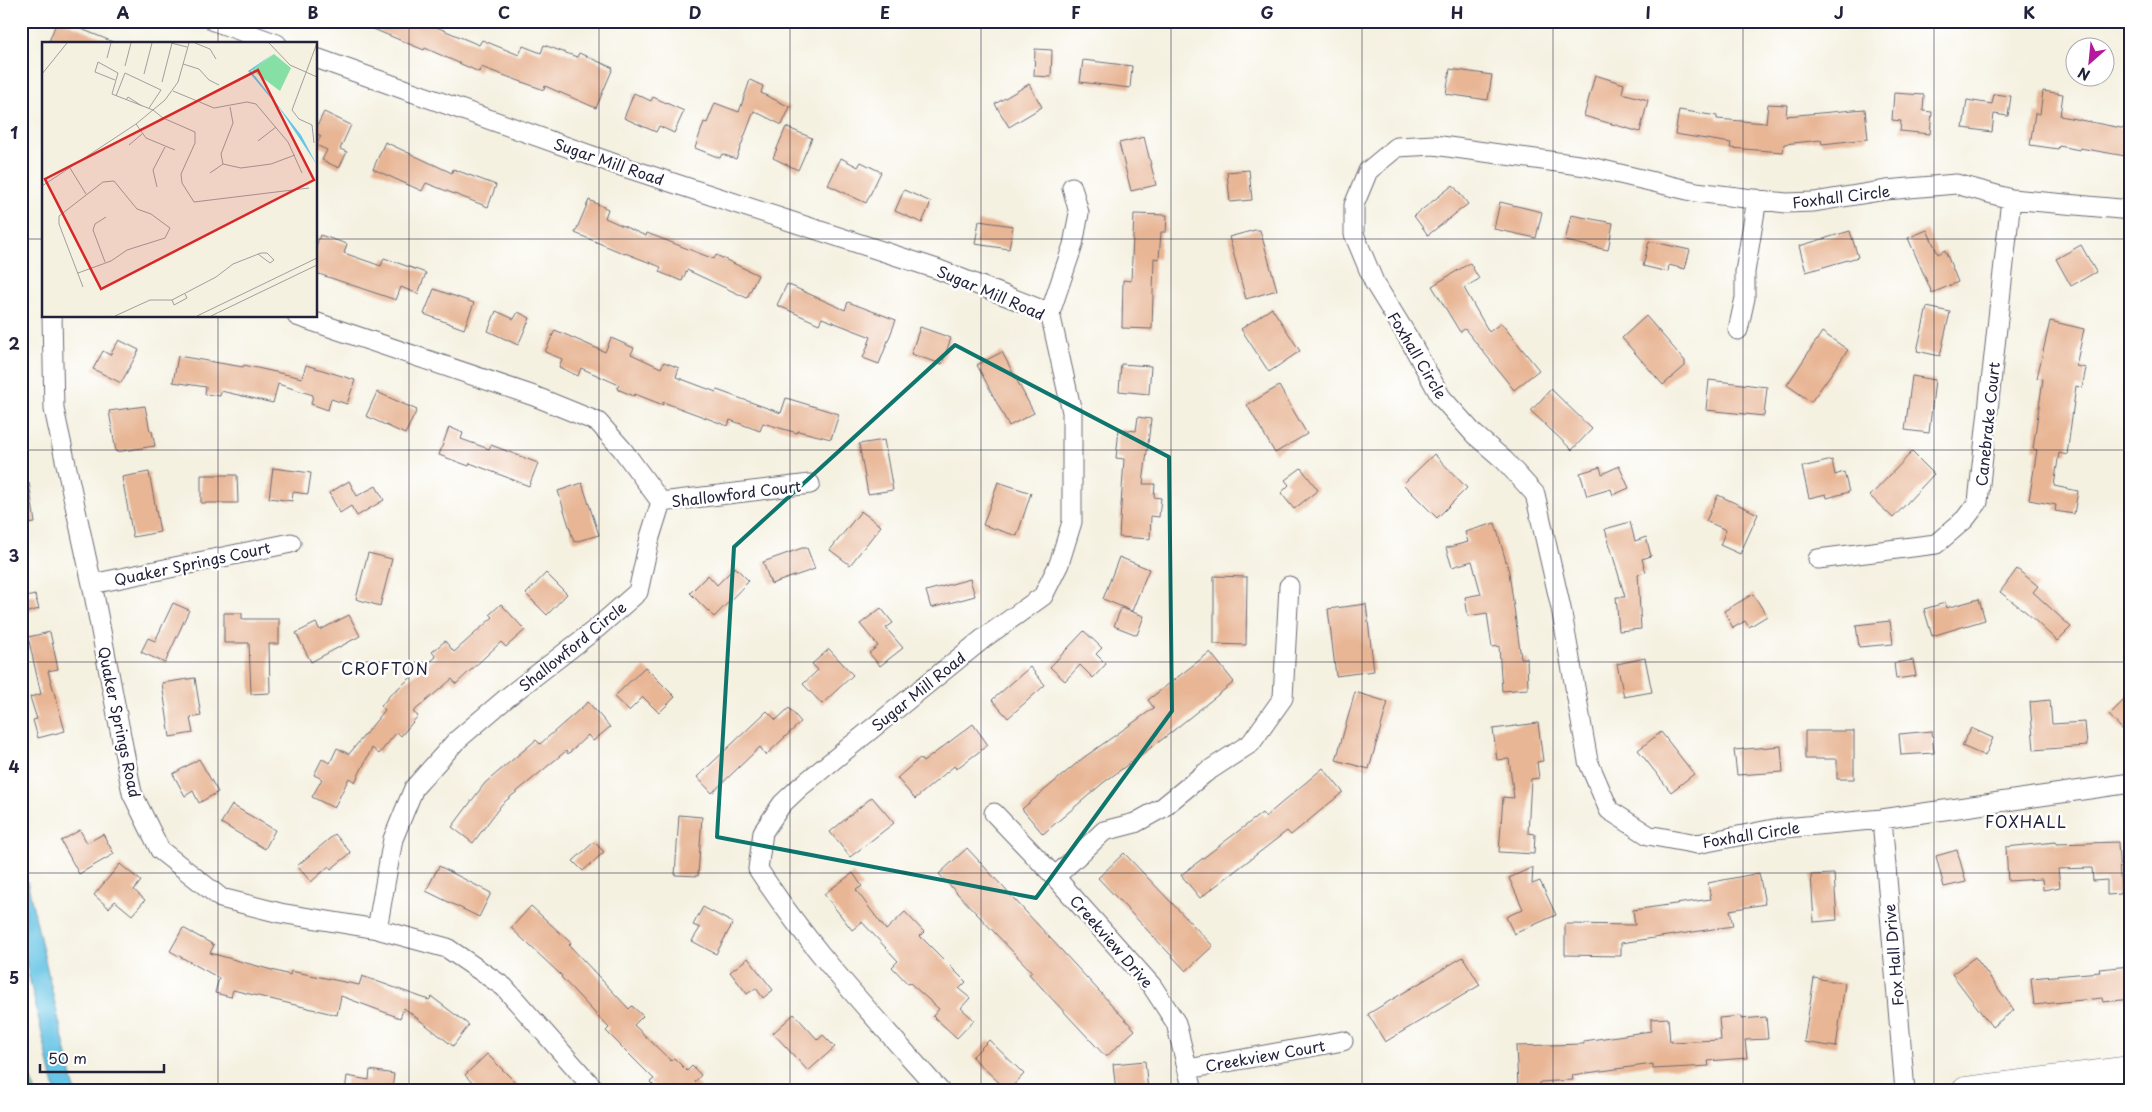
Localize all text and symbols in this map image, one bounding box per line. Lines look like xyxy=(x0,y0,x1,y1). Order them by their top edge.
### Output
text: A xyxy=(117,0,130,24)
text: B xyxy=(308,0,319,24)
text: C xyxy=(498,0,510,24)
text: D xyxy=(689,0,701,24)
text: E xyxy=(880,0,890,24)
text: F xyxy=(1071,0,1081,24)
text: G xyxy=(1260,0,1274,24)
text: H xyxy=(1451,0,1463,24)
text: I xyxy=(1645,0,1651,24)
text: J xyxy=(1834,0,1844,24)
text: K xyxy=(2023,0,2035,24)
north arrow xyxy=(2064,38,2114,88)
inset map xyxy=(42,42,318,318)
text: N xyxy=(2074,62,2094,86)
text: 1 xyxy=(10,120,18,144)
street label: Sugar Mill Road xyxy=(551,131,667,191)
street label: Foxhall Circle xyxy=(1791,179,1891,213)
street label: Sugar Mill Road xyxy=(933,259,1049,325)
street label: Foxhall Circle xyxy=(1383,307,1453,403)
text: 2 xyxy=(8,331,20,355)
street label: Canebrake Court xyxy=(1969,361,2005,487)
street label: Shallowford Court xyxy=(670,474,802,512)
street label: Quaker Springs Court xyxy=(112,535,272,591)
text: 3 xyxy=(9,543,19,567)
street label: Shallowford Circle xyxy=(513,595,631,697)
street label: Quaker Springs Road xyxy=(93,644,147,800)
street label: Sugar Mill Road xyxy=(866,646,970,736)
district label: CROFTON xyxy=(341,656,429,680)
text: 4 xyxy=(9,754,20,778)
district label: FOXHALL xyxy=(1985,809,2067,833)
street label: Foxhall Circle xyxy=(1701,815,1801,853)
street label: Creekview Drive xyxy=(1065,889,1159,993)
street label: Fox Hall Drive xyxy=(1877,903,1909,1007)
text: 5 xyxy=(9,965,19,989)
street label: Creekview Court xyxy=(1203,1033,1327,1077)
scale bar xyxy=(40,1042,164,1074)
text: 50 m xyxy=(48,1046,87,1069)

